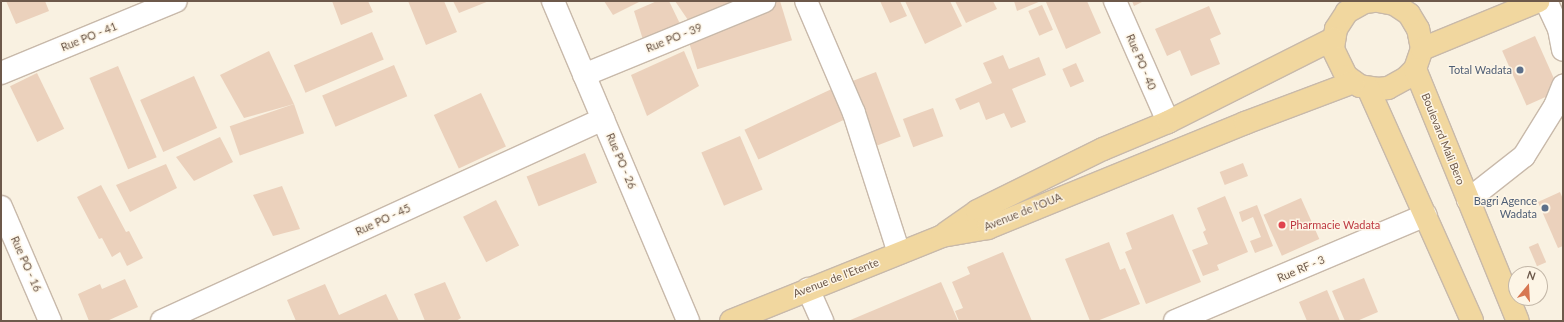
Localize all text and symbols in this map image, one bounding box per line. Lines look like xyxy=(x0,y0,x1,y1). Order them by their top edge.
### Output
street label: Rue PO - 41 xyxy=(59,20,119,54)
street label: Rue PO - 39 xyxy=(644,21,704,55)
street label: Rue PO - 40 xyxy=(1123,32,1159,92)
place label: Total Wadata xyxy=(1449,63,1512,77)
marker: Total Wadata xyxy=(1515,65,1525,75)
street label: Boulevard Mali Bero xyxy=(1419,91,1467,187)
street label: Rue PO - 26 xyxy=(603,131,639,191)
street label: Avenue de l'OUA xyxy=(982,190,1064,234)
place label: Bagri Agence Wadata xyxy=(1473,195,1537,221)
street label: Rue PO - 45 xyxy=(353,201,413,239)
marker: Bagri Agence Wadata xyxy=(1540,203,1550,213)
place label: Pharmacie Wadata xyxy=(1290,218,1380,232)
marker: Pharmacie Wadata xyxy=(1277,220,1287,230)
street label: Rue PO - 16 xyxy=(8,234,44,294)
street label: Rue RF - 3 xyxy=(1275,253,1327,285)
street label: Avenue de l'Etente xyxy=(791,256,881,300)
north arrow xyxy=(1508,266,1548,306)
text: N xyxy=(1526,268,1538,283)

